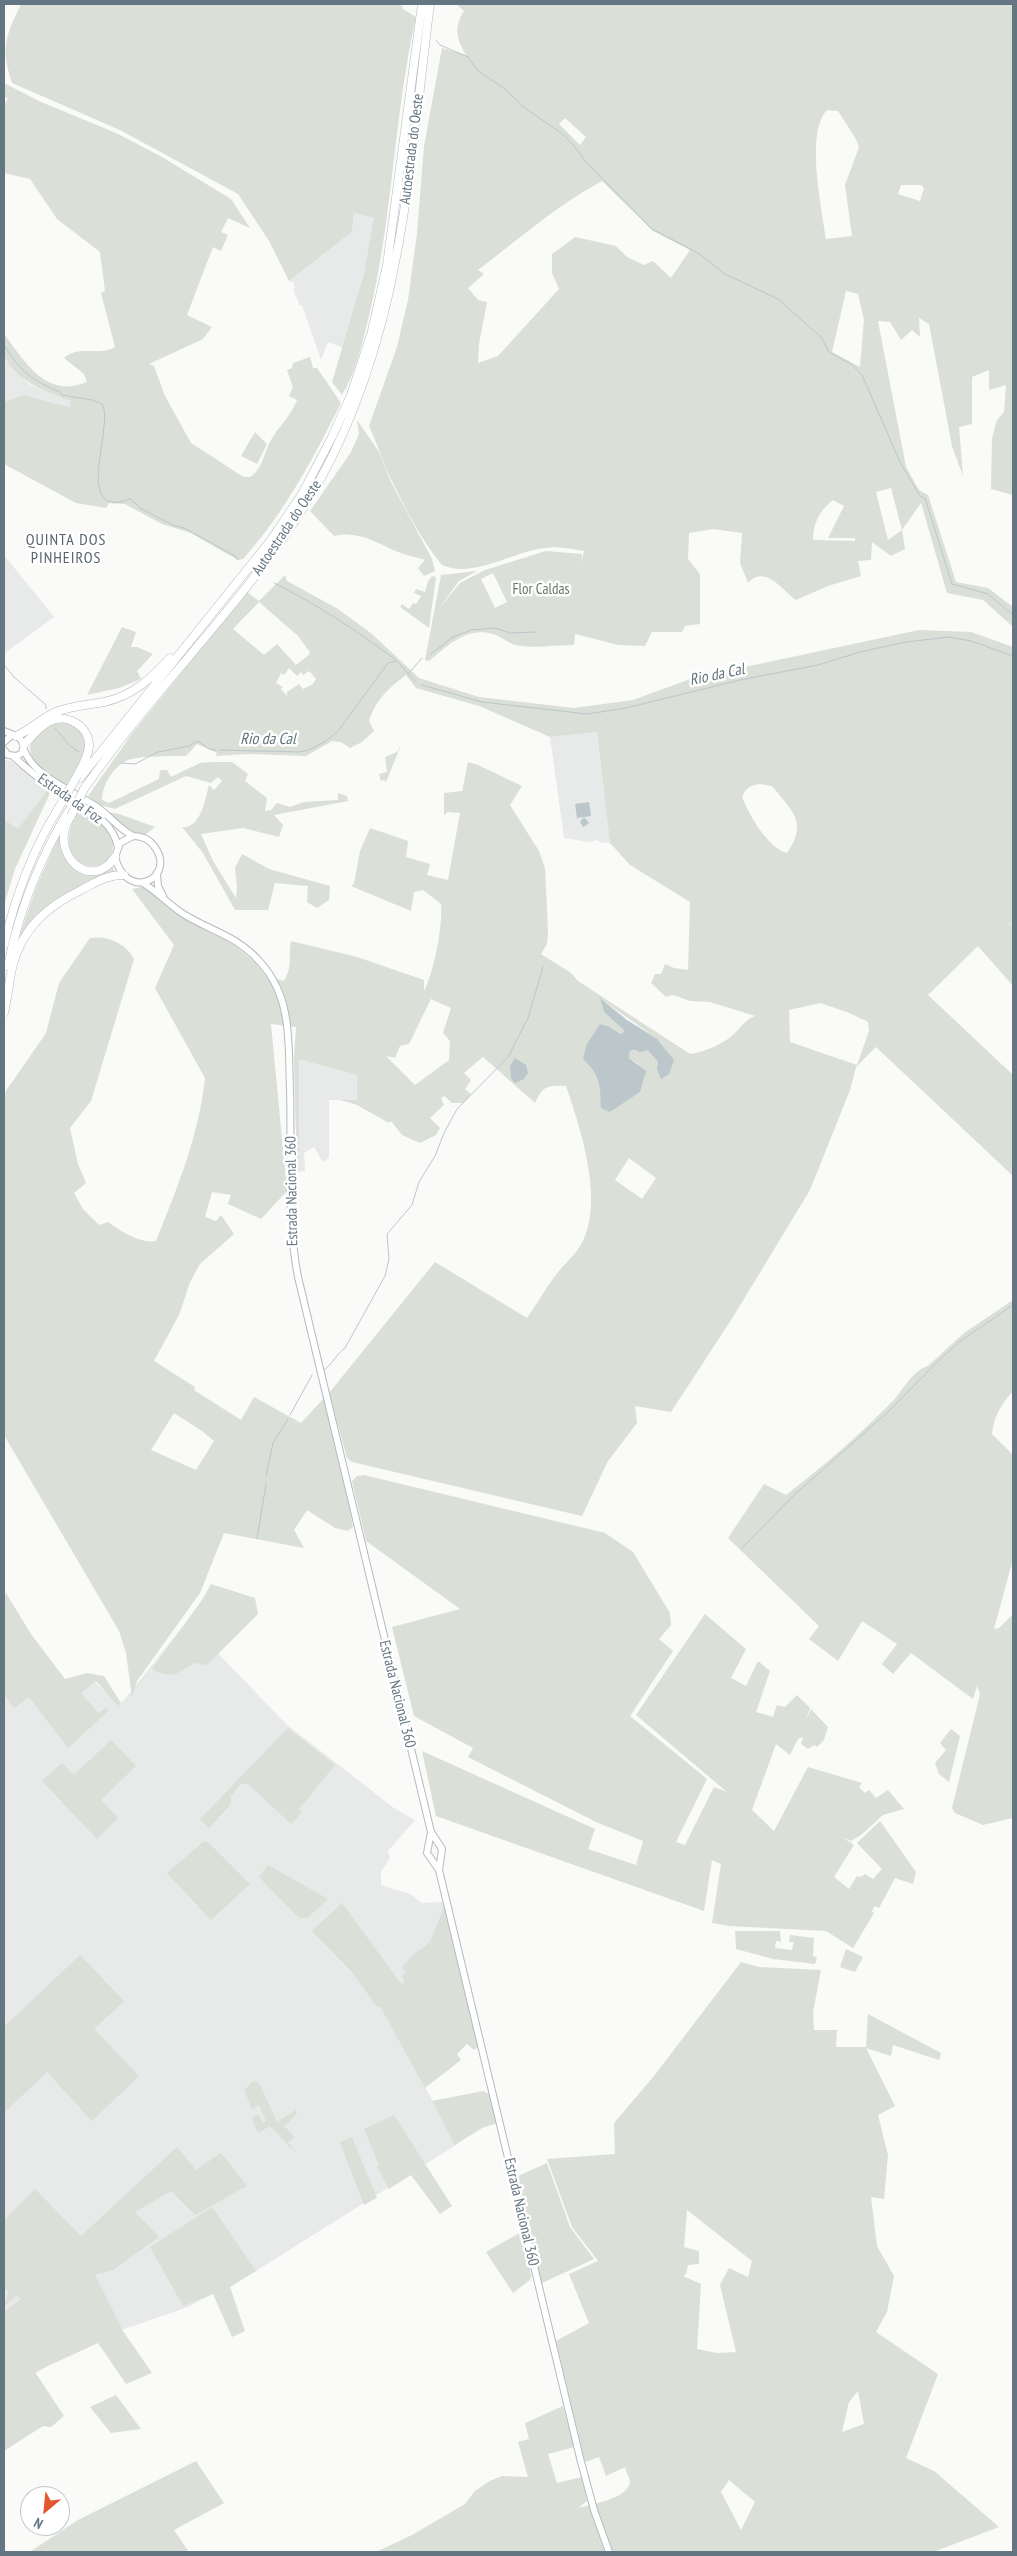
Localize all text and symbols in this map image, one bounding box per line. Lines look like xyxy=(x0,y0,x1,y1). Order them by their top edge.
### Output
street label: Autoestrada do Oeste xyxy=(396,93,428,205)
street label: Autoestrada do Oeste xyxy=(248,477,326,579)
district label: QUINTA DOS PINHEIROS xyxy=(24,530,108,568)
park label: Flor Caldas xyxy=(512,581,570,599)
water label: Rio da Cal xyxy=(688,660,746,690)
water label: Rio da Cal xyxy=(240,729,296,749)
street label: Estrada da Foz xyxy=(34,770,106,828)
street label: Estrada Nacional 360 xyxy=(282,1136,302,1246)
street label: Estrada Nacional 360 xyxy=(375,1638,419,1750)
street label: Estrada Nacional 360 xyxy=(500,2156,542,2268)
north arrow xyxy=(20,2486,70,2536)
text: N xyxy=(31,2514,46,2533)

